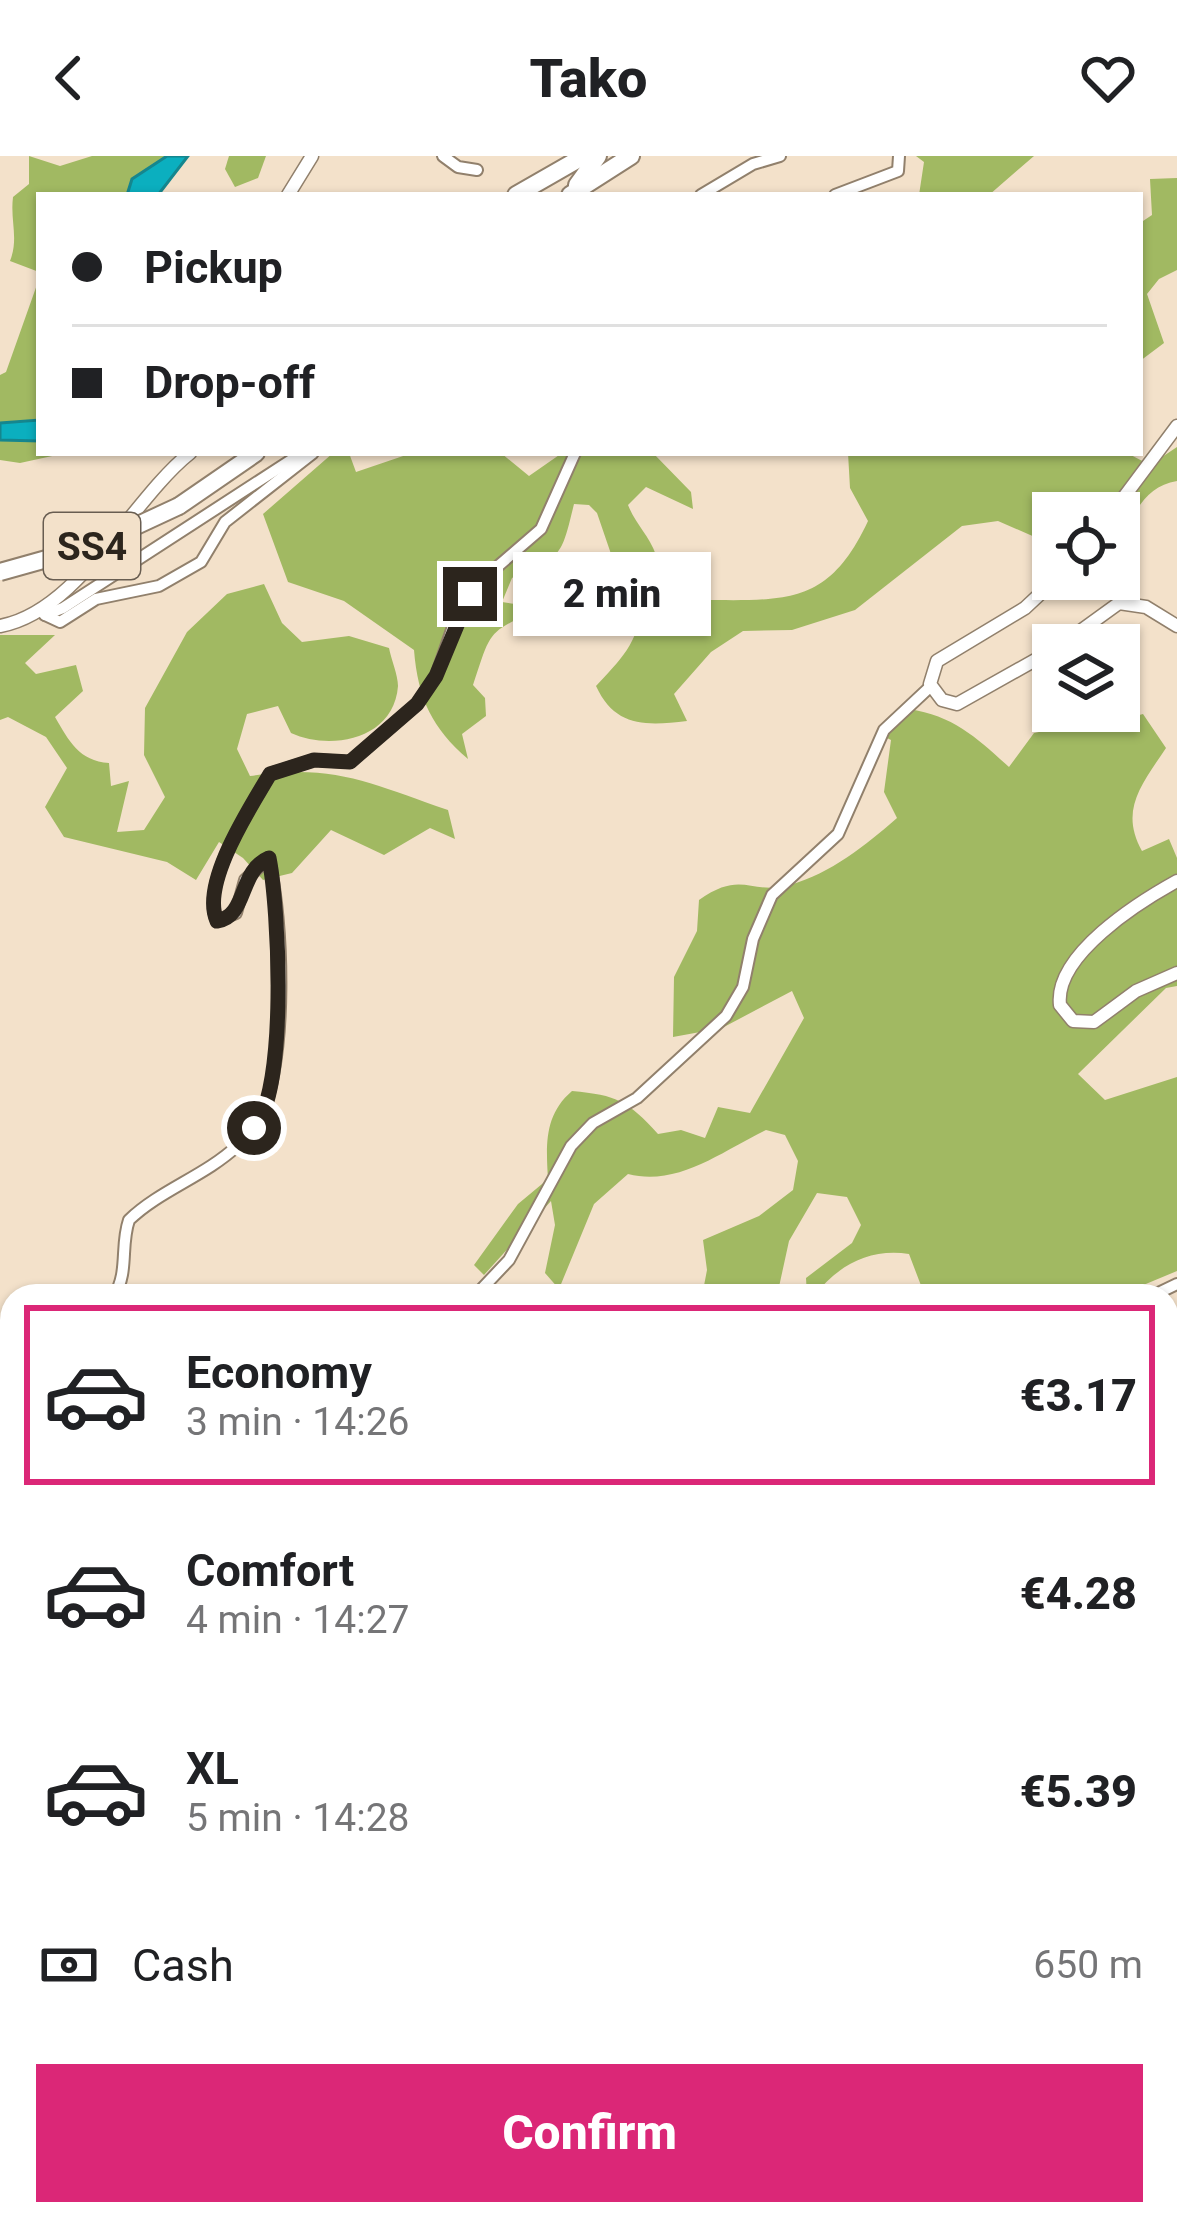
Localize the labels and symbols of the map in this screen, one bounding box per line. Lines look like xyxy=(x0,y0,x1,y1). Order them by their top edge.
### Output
road number: SS4 xyxy=(44,513,140,579)
callout: 2 min xyxy=(512,552,710,636)
route end xyxy=(443,567,497,621)
route start xyxy=(227,1101,281,1155)

